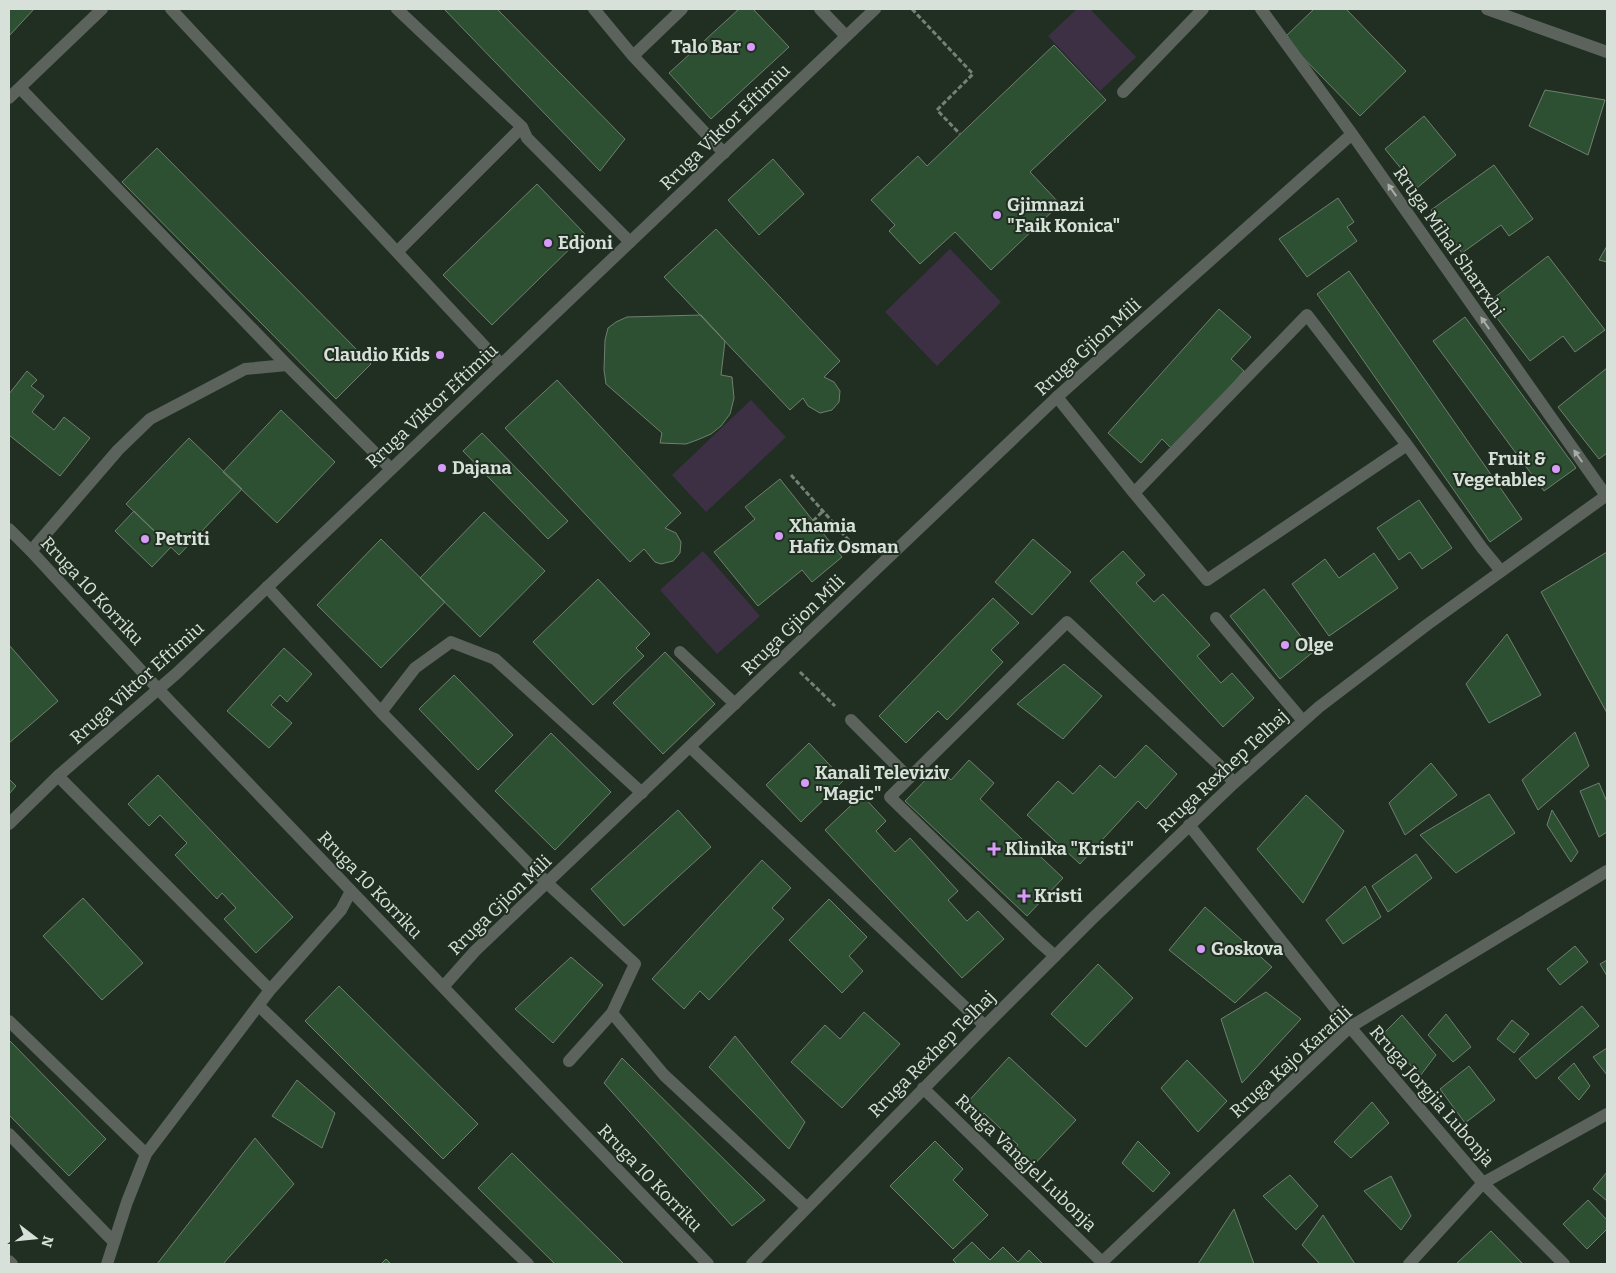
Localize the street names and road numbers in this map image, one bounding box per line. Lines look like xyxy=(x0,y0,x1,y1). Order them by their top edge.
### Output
street label: Rruga Viktor Eftimiu xyxy=(655,59,795,195)
street label: Rruga Mihal Sharrxhi xyxy=(1389,163,1509,321)
street label: Rruga Gjion Mili xyxy=(1031,294,1145,400)
street label: Rruga Viktor Eftimiu xyxy=(362,339,502,473)
street label: Rruga 10 Korriku xyxy=(36,532,148,650)
street label: Rruga Gjion Mili xyxy=(737,570,849,680)
street label: Rruga Viktor Eftimiu xyxy=(66,617,208,749)
street label: Rruga Rexhep Telhaj xyxy=(1153,705,1293,837)
street label: Rruga 10 Korriku xyxy=(313,827,427,943)
street label: Rruga Gjion Mili xyxy=(444,850,556,960)
street label: Rruga Rexhep Telhaj xyxy=(864,986,1000,1122)
street label: Rruga Kajo Karafili xyxy=(1226,1002,1356,1122)
street label: Rruga Jorgjia Lubonja xyxy=(1365,1021,1499,1171)
street label: Rruga Vangjel Lubonja xyxy=(951,1090,1101,1236)
street label: Rruga 10 Korriku xyxy=(593,1120,707,1236)

